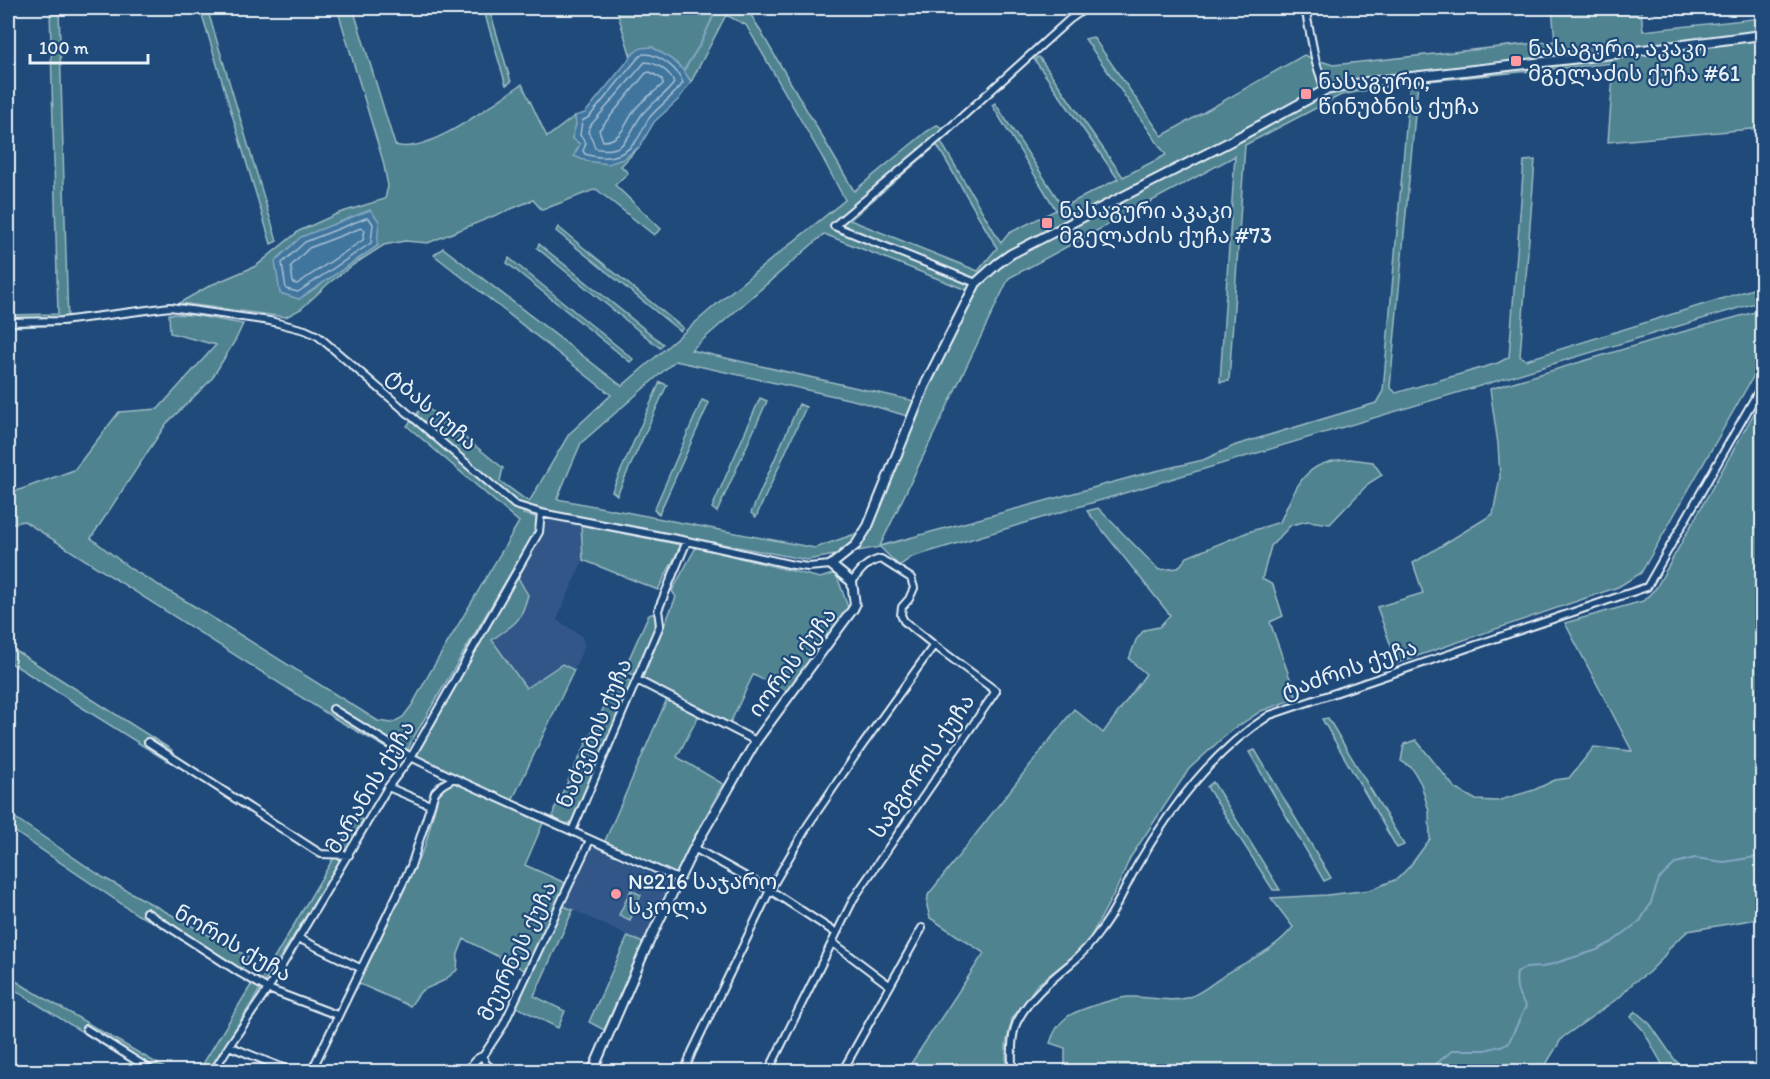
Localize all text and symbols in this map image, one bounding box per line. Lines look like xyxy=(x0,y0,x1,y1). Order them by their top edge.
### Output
scale bar xyxy=(30,27,148,65)
place label: ნასაგური, აკაკი მგელაძის ქუჩა #61 xyxy=(1528,35,1740,87)
text: 100 m xyxy=(39,37,89,59)
marker: ნასაგური, აკაკი მგელაძის ქუჩა #61 xyxy=(1509,54,1523,68)
place label: ნასაგური, წინუბნის ქუჩა xyxy=(1318,68,1479,120)
marker: ნასაგური, წინუბნის ქუჩა xyxy=(1299,87,1313,101)
place label: ნასაგური აკაკი მგელაძის ქუჩა #73 xyxy=(1059,197,1272,249)
marker: ნასაგური აკაკი მგელაძის ქუჩა #73 xyxy=(1040,216,1054,230)
street label: ტბას ქუჩა xyxy=(381,362,483,456)
street label: იორის ქუჩა xyxy=(742,602,842,722)
street label: ტაძრის ქუჩა xyxy=(1277,633,1421,705)
street label: ნაძვების ქუჩა xyxy=(550,654,638,812)
street label: სამგორის ქუჩა xyxy=(864,689,980,843)
street label: მარანის ქუჩა xyxy=(320,715,420,859)
place label: №216 საჯარო სკოლა xyxy=(628,868,777,920)
street label: მეურნეს ქუჩა xyxy=(472,877,562,1025)
marker: №216 საჯარო სკოლა xyxy=(609,887,623,901)
street label: ნორის ქუჩა xyxy=(170,899,296,987)

